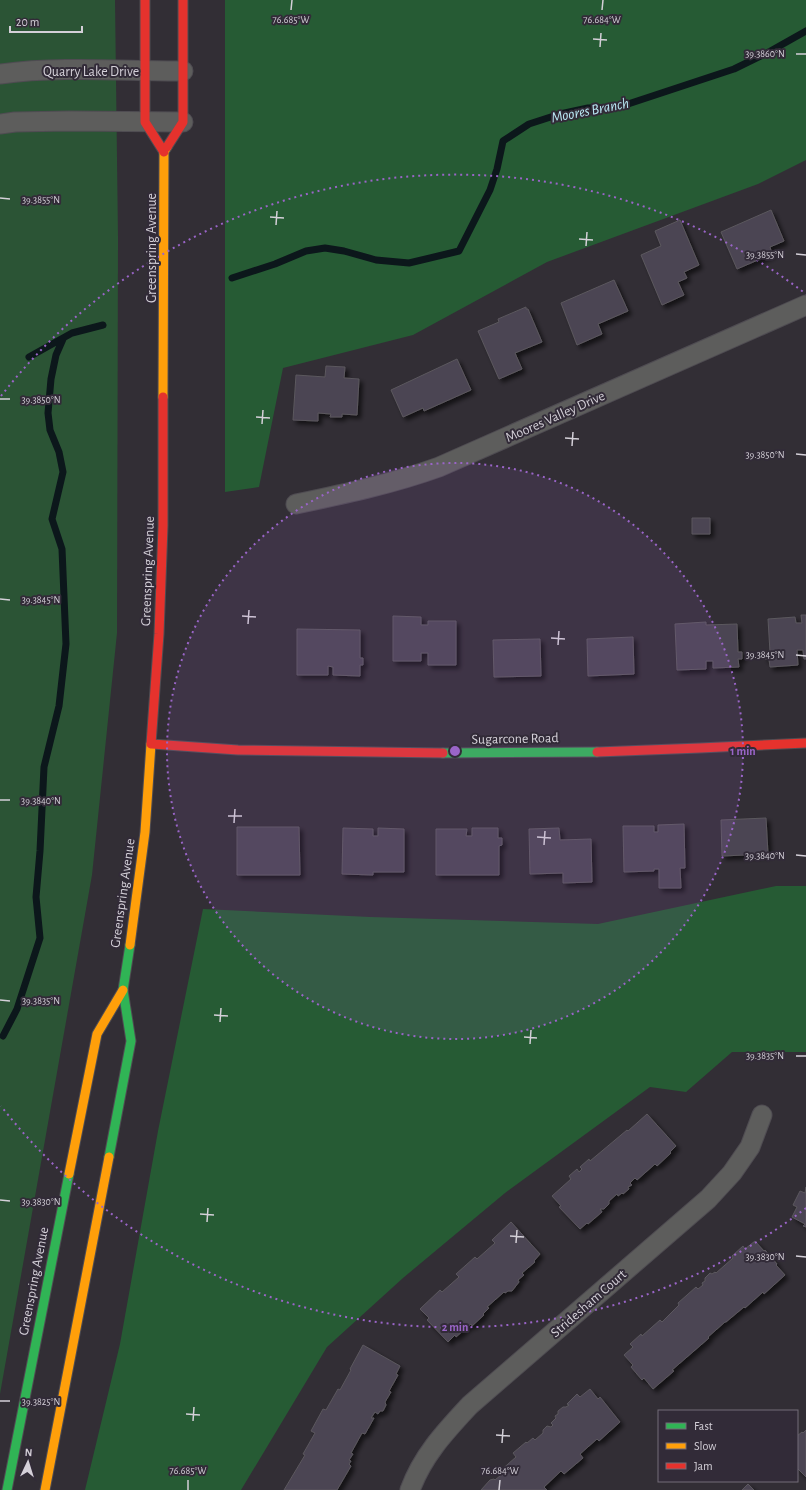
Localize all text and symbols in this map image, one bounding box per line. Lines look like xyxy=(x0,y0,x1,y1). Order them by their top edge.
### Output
scale bar xyxy=(10,8,82,34)
text: 76.685°W xyxy=(273,15,309,25)
text: 76.684°W xyxy=(583,15,621,25)
text: 20 m xyxy=(16,16,39,28)
text: 39.3860°N xyxy=(745,49,785,59)
street label: Quarry Lake Drive xyxy=(43,65,139,79)
water label: Moores Branch xyxy=(550,96,630,125)
street label: Greenspring Avenue xyxy=(145,193,159,303)
text: 39.3855°N xyxy=(22,195,60,205)
text: 39.3855°N xyxy=(746,250,784,260)
street label: Moores Valley Drive xyxy=(504,389,607,445)
text: 39.3850°N xyxy=(21,395,61,405)
text: 39.3850°N xyxy=(745,450,785,460)
street label: Greenspring Avenue xyxy=(139,516,157,626)
text: 39.3845°N xyxy=(22,595,60,605)
text: 39.3845°N xyxy=(746,650,784,660)
street label: Sugarcone Road xyxy=(471,731,559,747)
centre of rings xyxy=(448,744,462,758)
text: 1 min xyxy=(730,745,756,757)
text: 39.3840°N xyxy=(21,796,61,806)
street label: Greenspring Avenue xyxy=(108,838,138,949)
text: 39.3840°N xyxy=(745,851,785,861)
text: 39.3835°N xyxy=(22,996,60,1006)
text: 39.3835°N xyxy=(746,1051,784,1061)
text: 39.3830°N xyxy=(21,1197,61,1207)
street label: Greenspring Avenue xyxy=(17,1226,51,1337)
text: 39.3830°N xyxy=(745,1252,785,1262)
street label: Stridesham Court xyxy=(548,1267,629,1340)
text: 2 min xyxy=(442,1321,468,1333)
text: 39.3825°N xyxy=(22,1397,60,1407)
legend xyxy=(658,1410,798,1482)
text: Fast xyxy=(694,1420,713,1432)
text: Slow xyxy=(694,1440,716,1452)
north arrow xyxy=(8,1442,48,1482)
text: N xyxy=(24,1447,33,1458)
text: Jam xyxy=(694,1460,713,1472)
text: 76.685°W xyxy=(170,1466,206,1476)
text: 76.684°W xyxy=(481,1466,519,1476)

